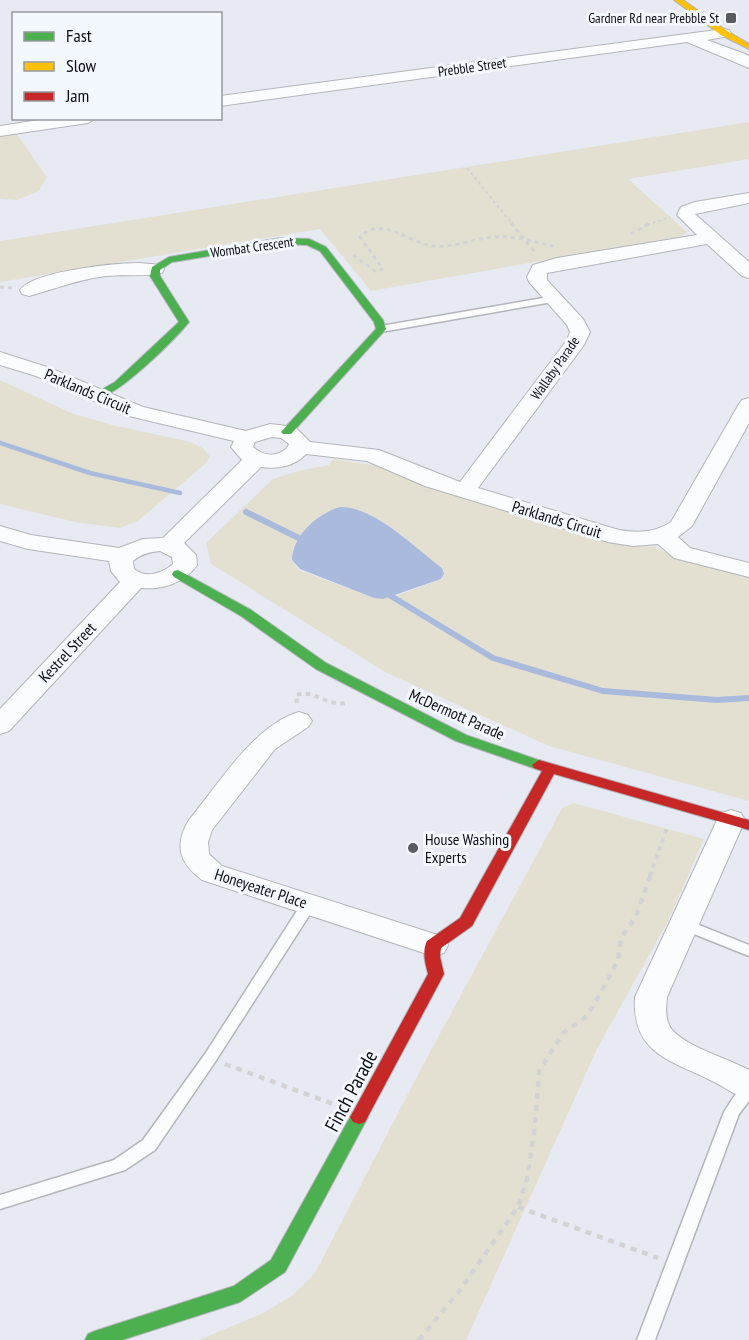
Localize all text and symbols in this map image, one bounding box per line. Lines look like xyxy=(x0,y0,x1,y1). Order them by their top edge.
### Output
place label: Gardner Rd near Prebble St xyxy=(588,9,719,27)
marker: Gardner Rd near Prebble St xyxy=(724,11,738,25)
legend xyxy=(12,12,222,120)
text: Fast xyxy=(66,24,92,47)
street label: Prebble Street xyxy=(437,53,507,81)
text: Slow xyxy=(66,54,97,77)
text: Jam xyxy=(65,84,89,107)
street label: Wombat Crescent xyxy=(209,232,295,262)
street label: Wallaby Parade xyxy=(527,333,583,403)
street label: Parklands Circuit xyxy=(42,364,135,418)
street label: Parklands Circuit xyxy=(510,496,605,542)
street label: Kestrel Street xyxy=(34,617,100,686)
street label: McDermott Parade xyxy=(406,684,508,744)
place label: House Washing Experts xyxy=(425,829,509,867)
marker: House Washing Experts xyxy=(406,841,420,855)
street label: Honeyeater Place xyxy=(212,864,310,912)
street label: Finch Parade xyxy=(319,1046,383,1136)

